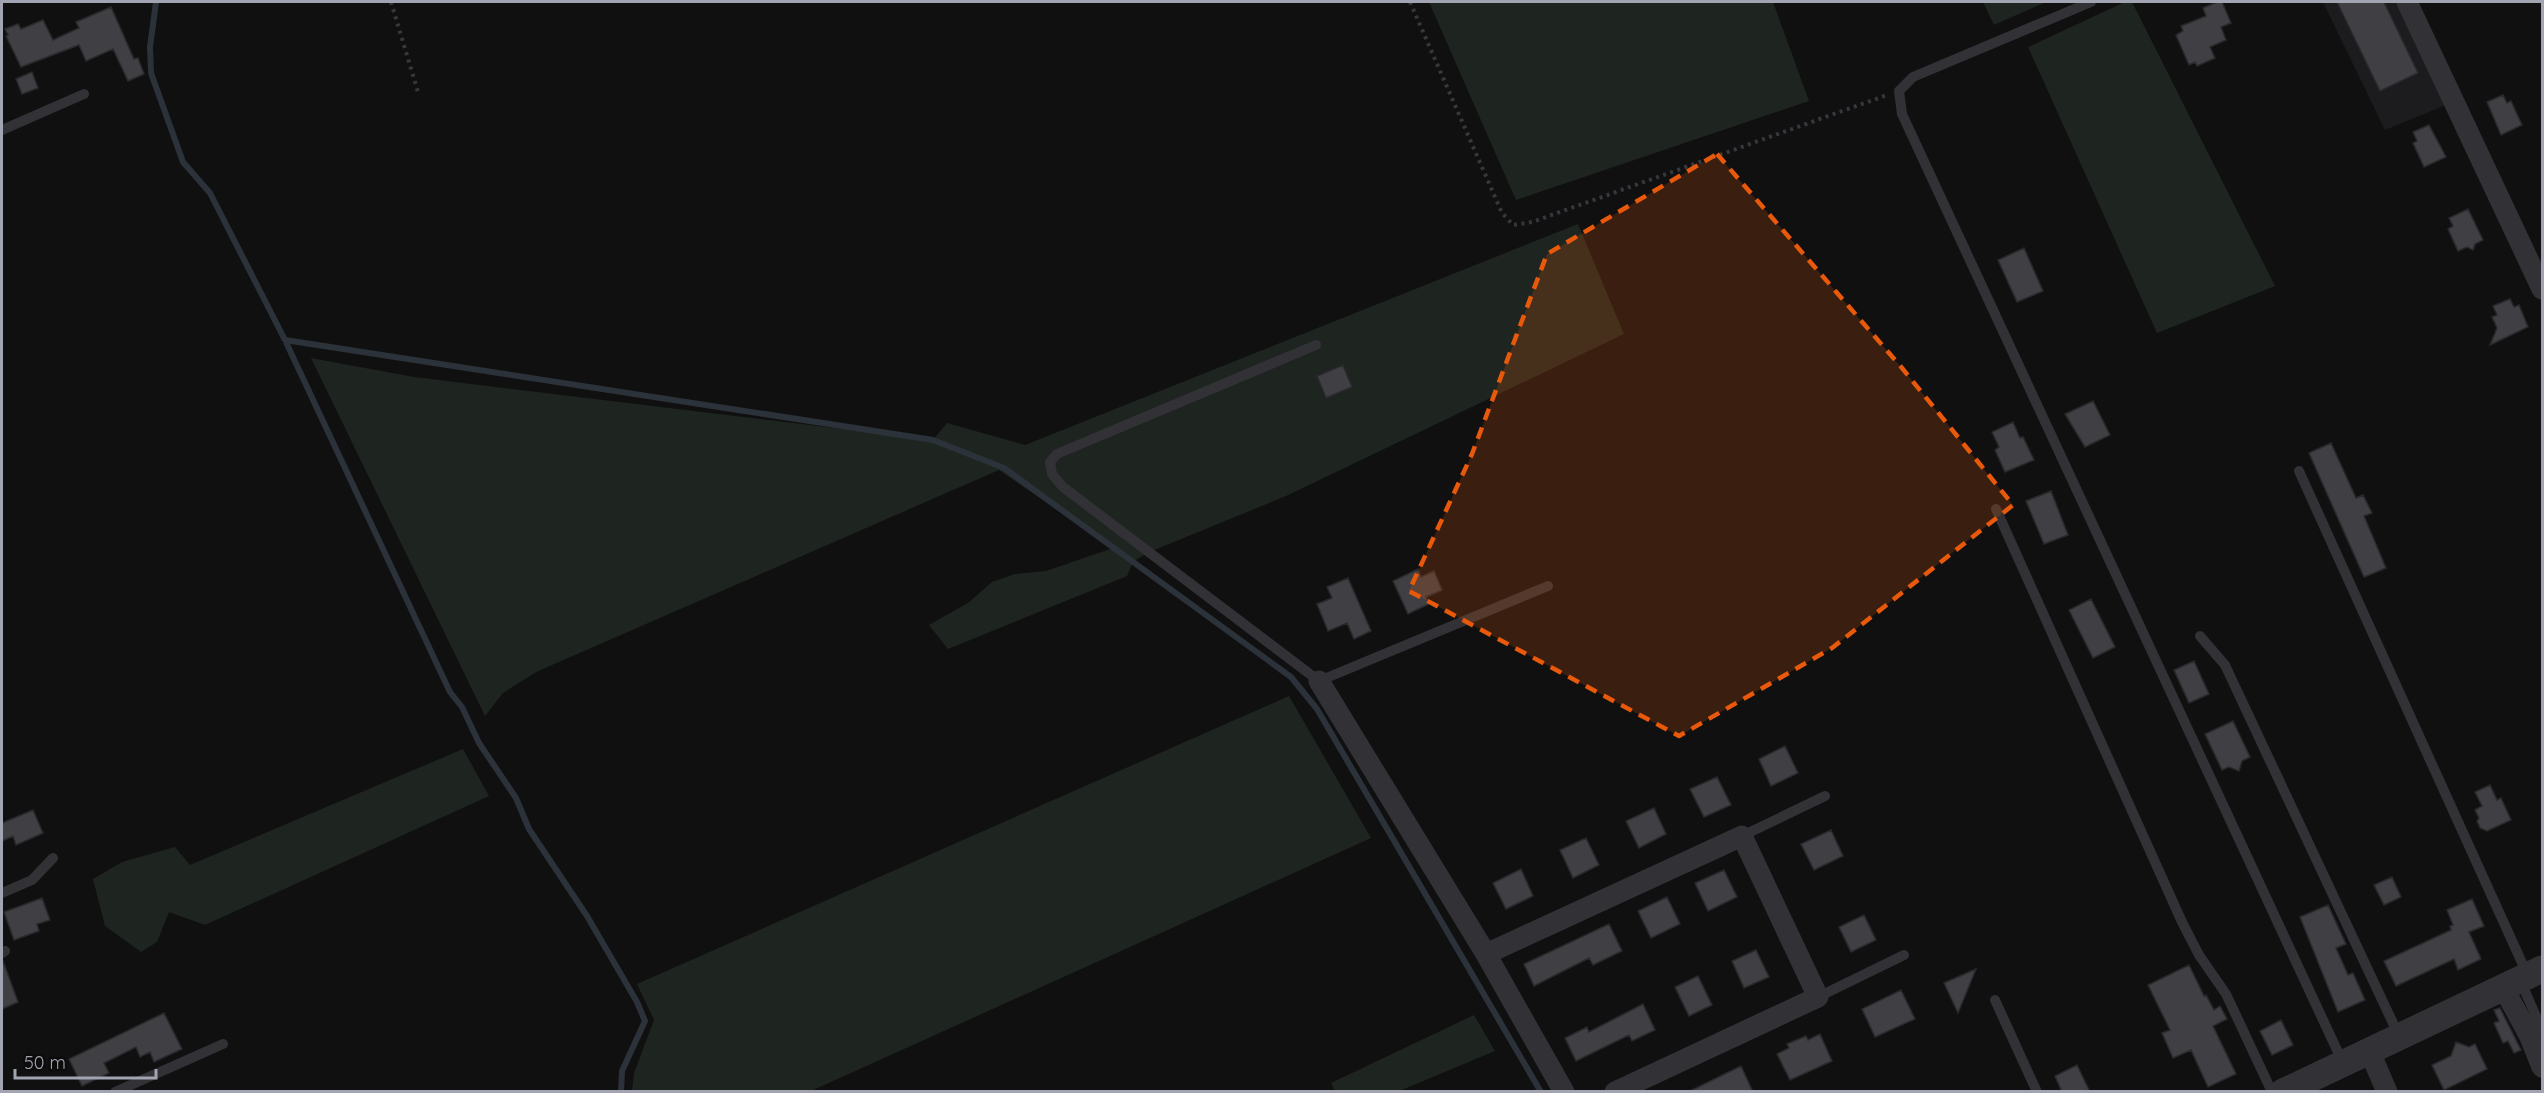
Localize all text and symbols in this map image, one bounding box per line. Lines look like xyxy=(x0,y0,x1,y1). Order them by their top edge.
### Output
scale bar xyxy=(15,1042,156,1080)
text: 50 m xyxy=(24,1051,66,1074)

